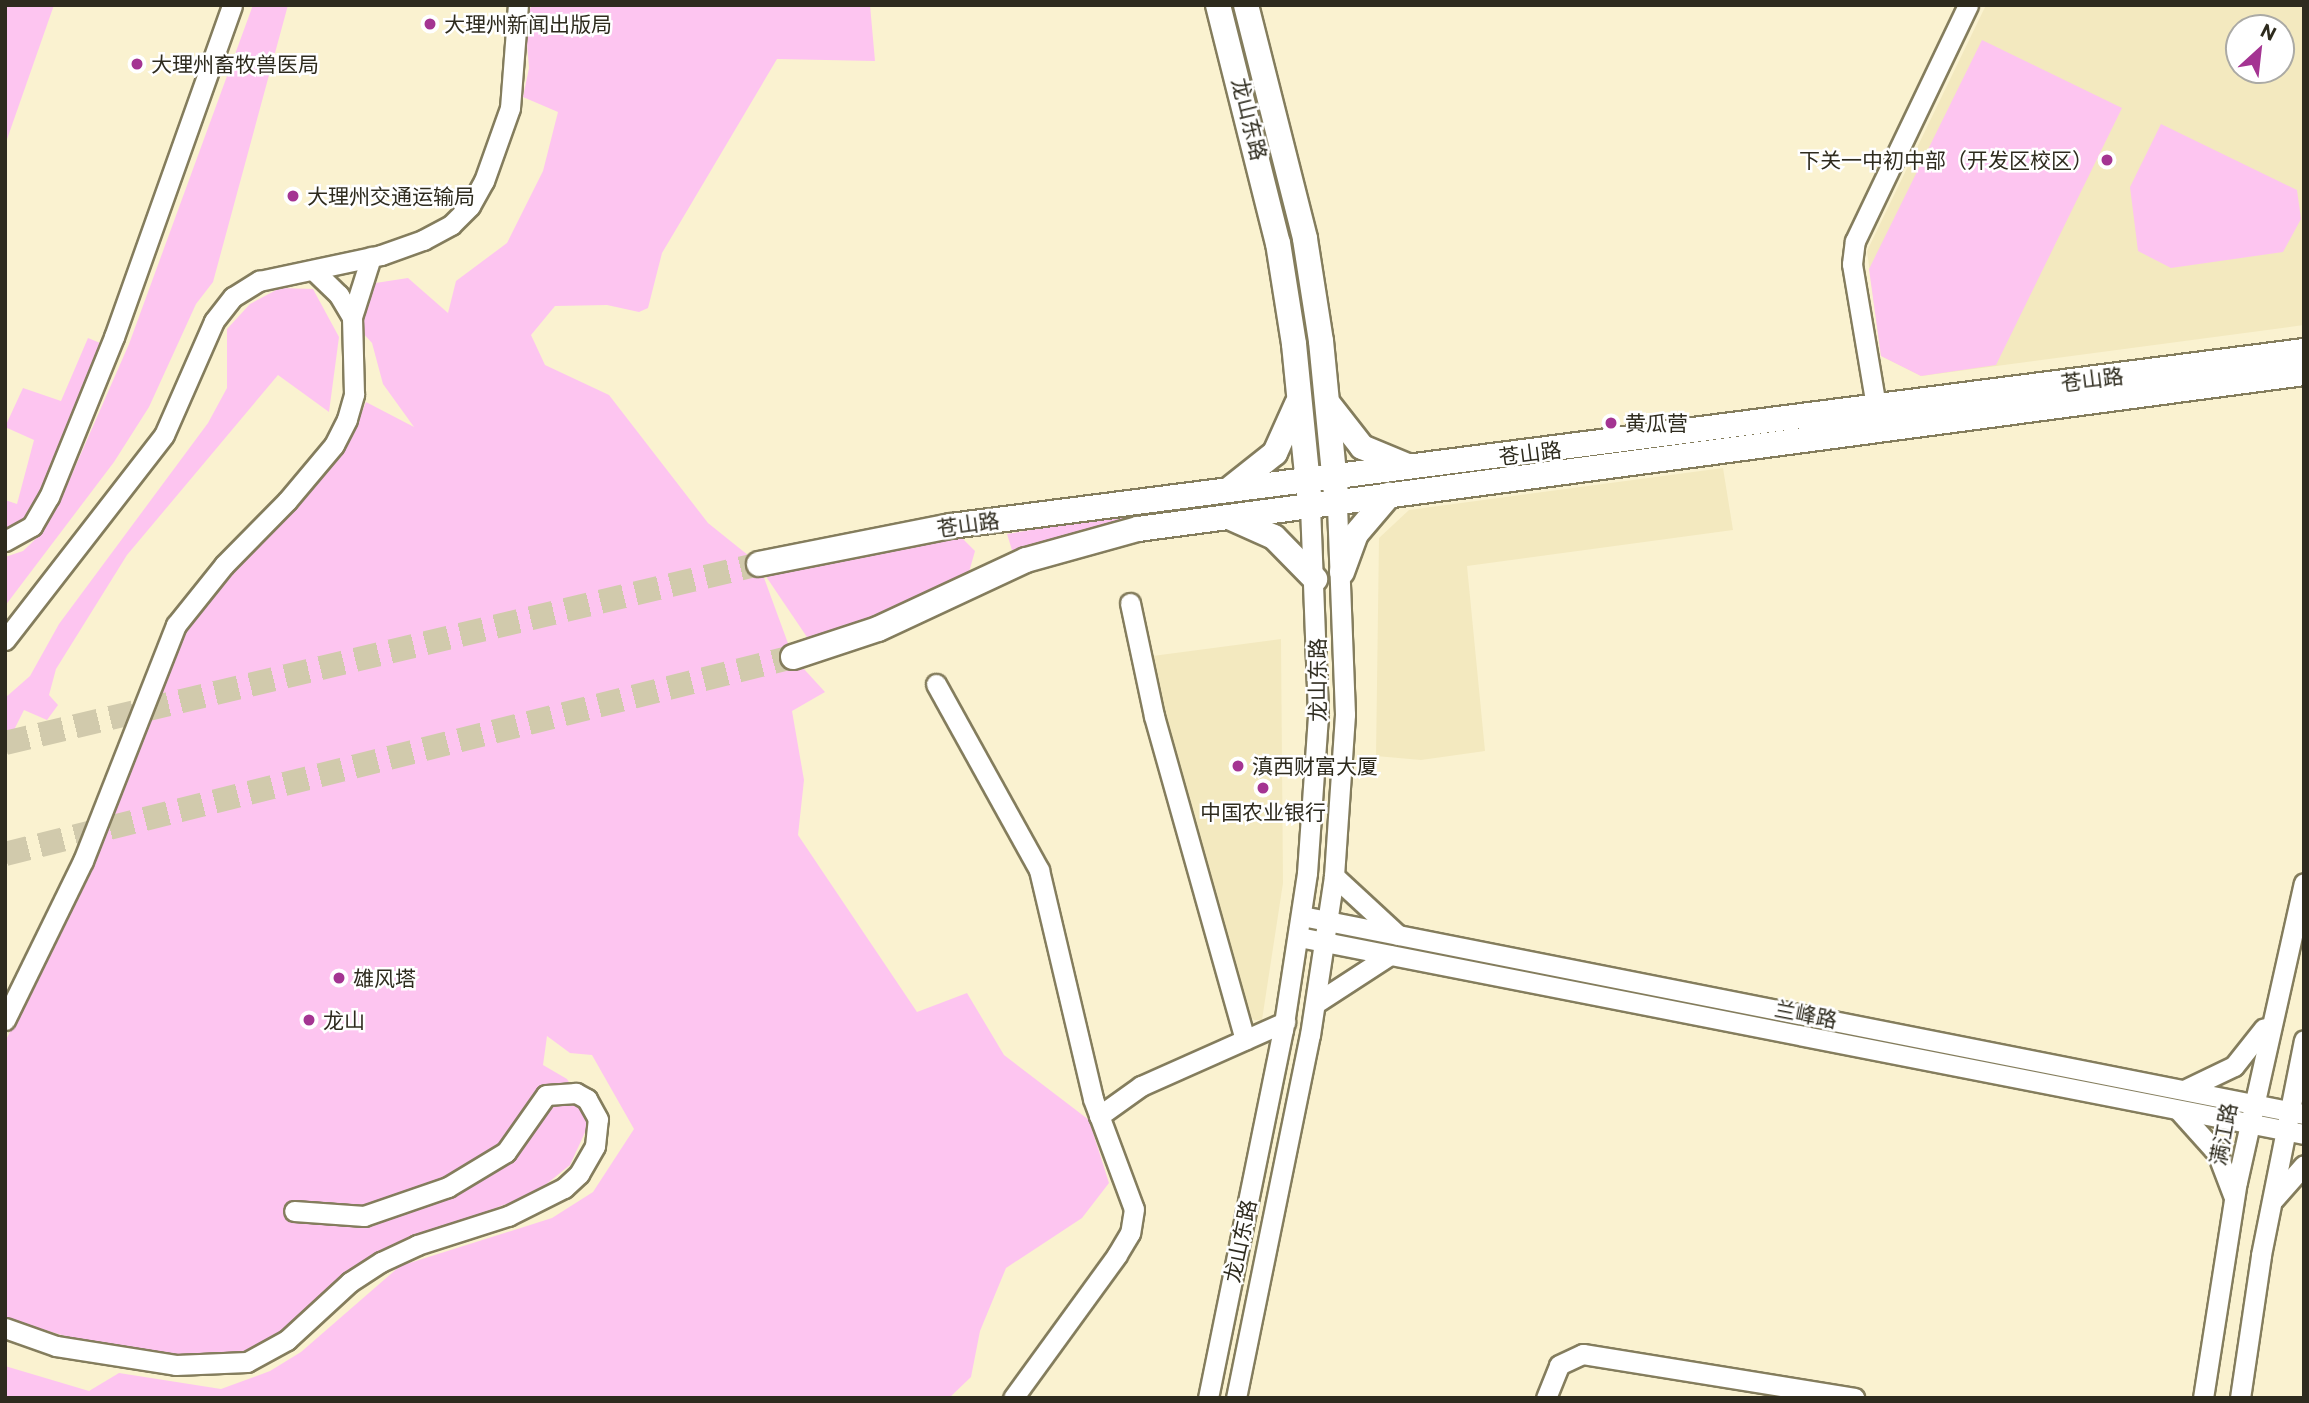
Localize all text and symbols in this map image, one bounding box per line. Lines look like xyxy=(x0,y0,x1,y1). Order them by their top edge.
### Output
place label: 大理州新闻出版局 xyxy=(444,11,612,37)
north arrow xyxy=(2225,14,2295,84)
marker: 大理州新闻出版局 xyxy=(422,16,438,32)
text: N xyxy=(2257,18,2280,45)
place label: 大理州畜牧兽医局 xyxy=(151,51,319,77)
marker: 大理州畜牧兽医局 xyxy=(129,56,145,72)
street label: 龙山东路 xyxy=(1228,75,1272,163)
place label: 下关一中初中部（开发区校区） xyxy=(1799,147,2093,173)
marker: 下关一中初中部（开发区校区） xyxy=(2099,152,2115,168)
place label: 大理州交通运输局 xyxy=(307,183,475,209)
marker: 大理州交通运输局 xyxy=(285,188,301,204)
street label: 苍山路 xyxy=(2059,363,2125,395)
place label: 黄瓜营 xyxy=(1625,410,1688,436)
marker: 黄瓜营 xyxy=(1603,415,1619,431)
street label: 苍山路 xyxy=(1497,437,1563,469)
street label: 苍山路 xyxy=(935,507,1001,541)
street label: 龙山东路 xyxy=(1304,638,1330,722)
place label: 滇西财富大厦 xyxy=(1252,753,1378,779)
marker: 滇西财富大厦 xyxy=(1230,758,1246,774)
marker: 中国农业银行 xyxy=(1255,780,1271,796)
place label: 中国农业银行 xyxy=(1200,799,1326,825)
place label: 雄风塔 xyxy=(353,965,416,991)
marker: 雄风塔 xyxy=(331,970,347,986)
street label: 兰峰路 xyxy=(1773,996,1839,1032)
place label: 龙山 xyxy=(323,1007,365,1033)
marker: 龙山 xyxy=(301,1012,317,1028)
street label: 满江路 xyxy=(2205,1101,2241,1167)
street label: 龙山东路 xyxy=(1219,1197,1261,1285)

